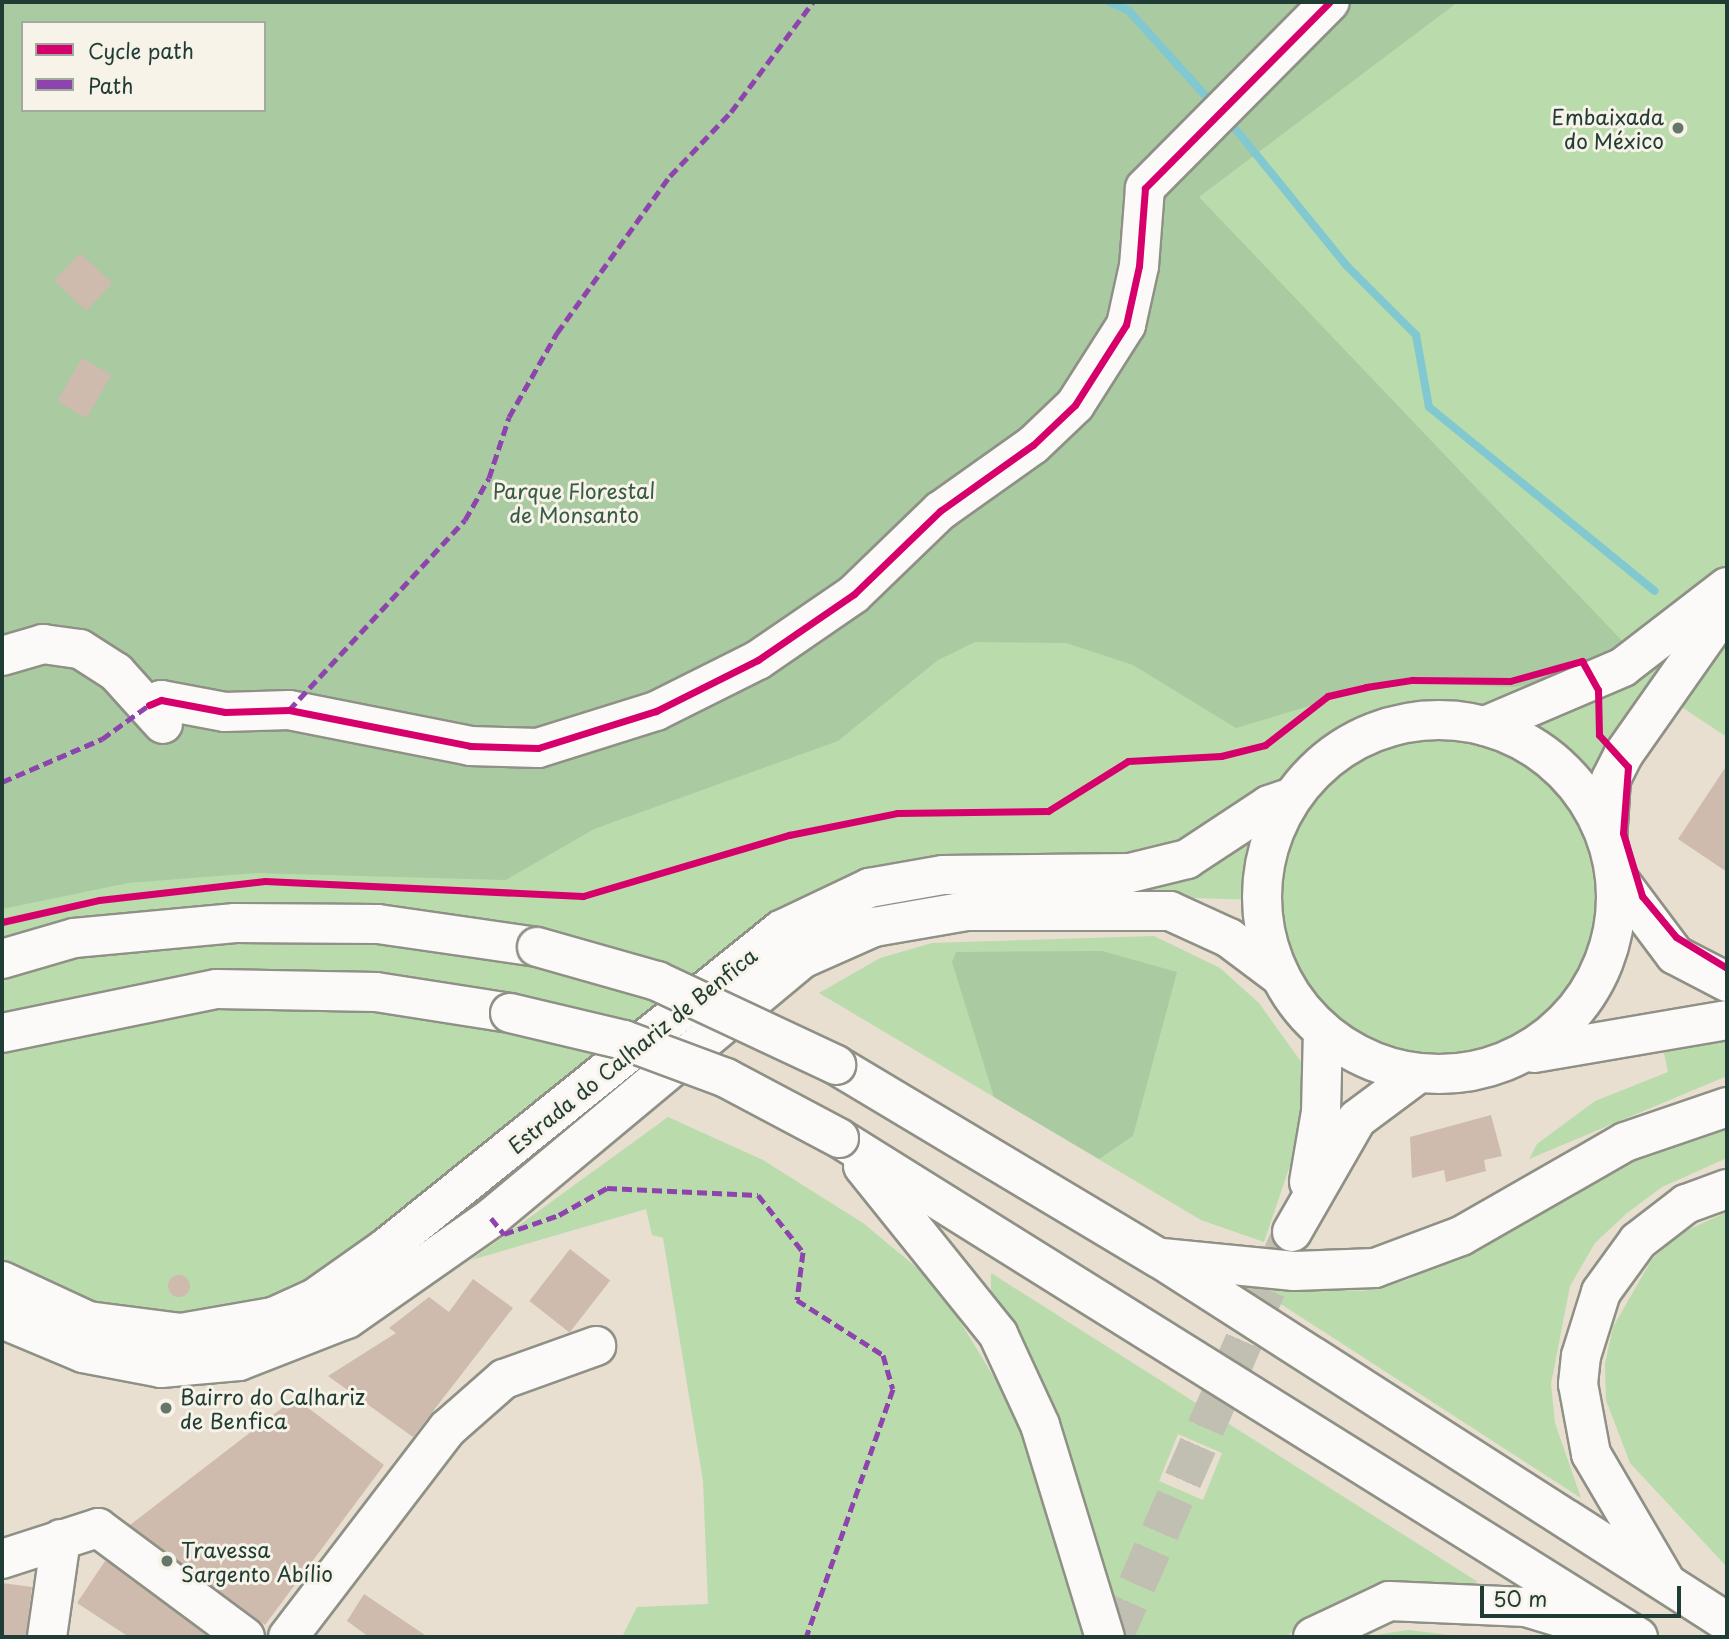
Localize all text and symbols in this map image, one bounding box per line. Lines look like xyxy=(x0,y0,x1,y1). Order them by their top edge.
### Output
legend xyxy=(21,21,266,112)
text: Cycle path xyxy=(88,34,194,66)
text: Path xyxy=(88,69,133,101)
place label: Embaixada do México xyxy=(1551,103,1664,153)
marker: Embaixada do México xyxy=(1670,120,1686,136)
park label: Parque Florestal de Monsanto xyxy=(492,477,656,527)
street label: Estrada do Calhariz de Benfica xyxy=(502,941,762,1159)
place label: Bairro do Calhariz de Benfica xyxy=(180,1383,366,1433)
marker: Bairro do Calhariz de Benfica xyxy=(158,1400,174,1416)
place label: Travessa Sargento Abílio xyxy=(181,1536,337,1586)
marker: Travessa Sargento Abílio xyxy=(159,1553,175,1569)
scale bar xyxy=(1484,1572,1685,1616)
text: 50 m xyxy=(1493,1582,1547,1614)

